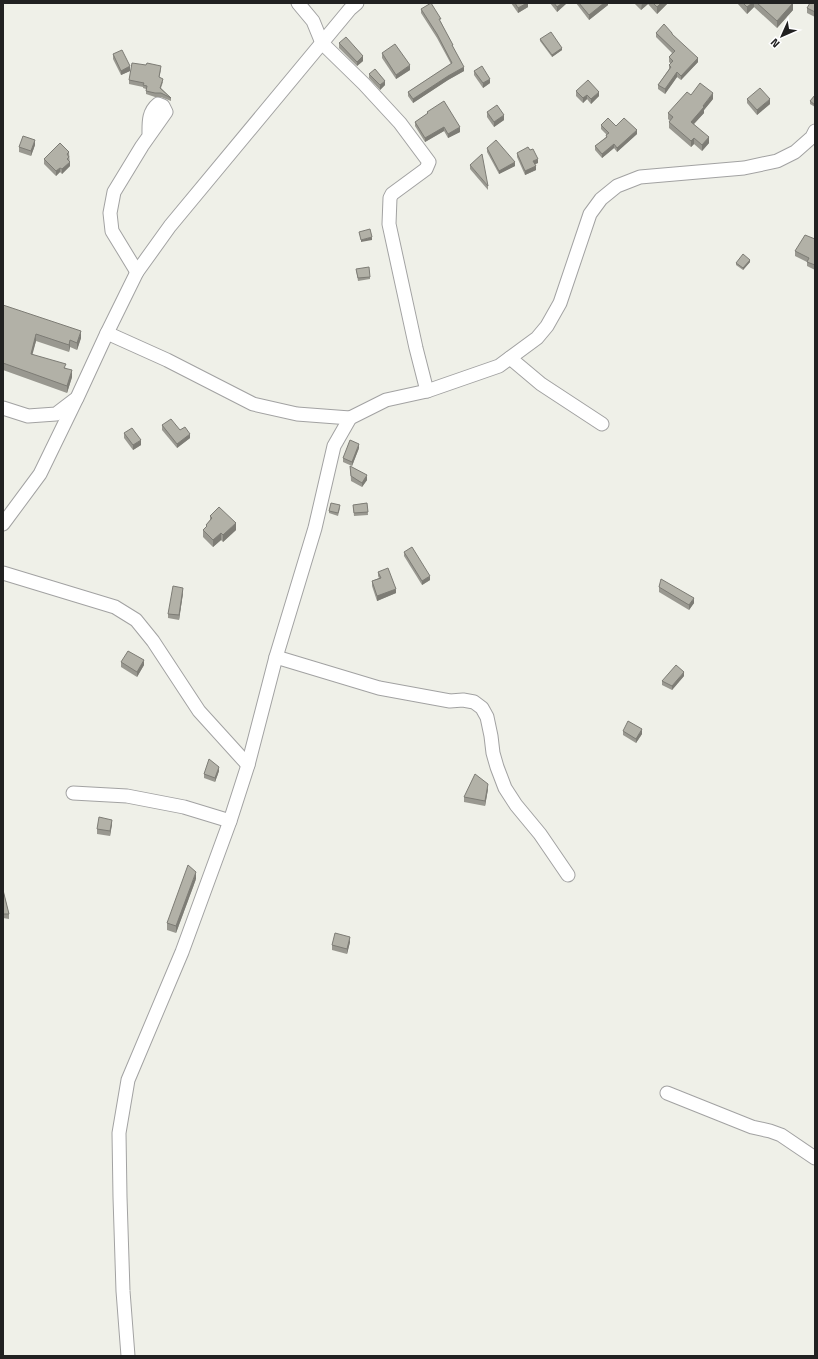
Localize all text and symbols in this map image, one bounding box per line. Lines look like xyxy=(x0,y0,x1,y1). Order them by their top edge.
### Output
north arrow xyxy=(762,16,802,56)
text: N xyxy=(767,35,783,51)

